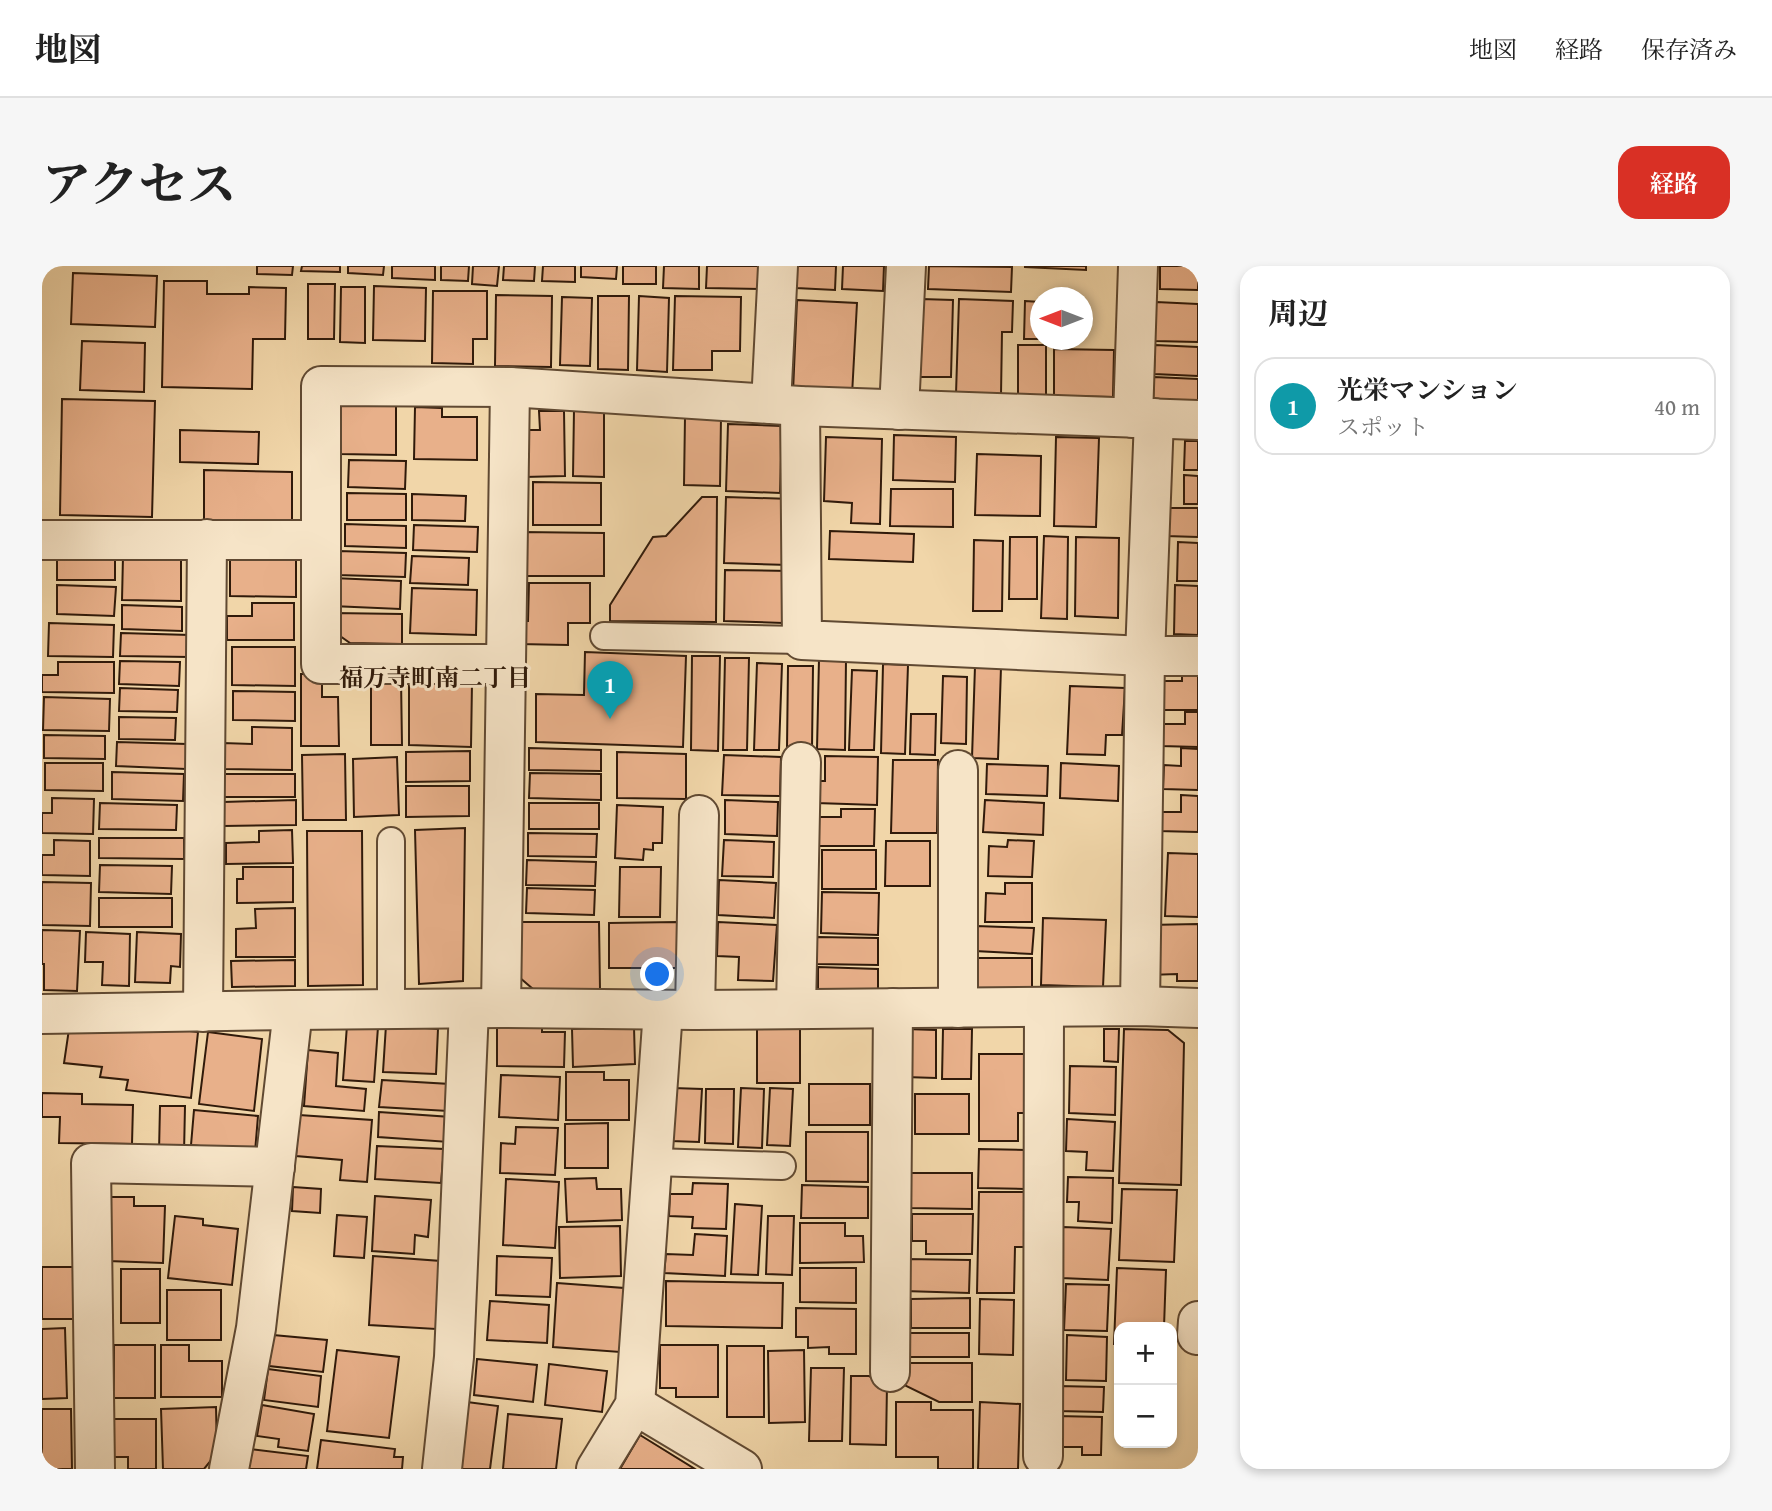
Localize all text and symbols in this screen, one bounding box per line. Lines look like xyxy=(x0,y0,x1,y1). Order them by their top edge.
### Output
text: 地図 xyxy=(35,25,101,73)
text: 地図 xyxy=(1469,32,1517,67)
text: 経路 xyxy=(1555,32,1603,67)
text: 保存済み xyxy=(1641,32,1737,67)
button: 経路 xyxy=(1618,146,1730,219)
text: アクセス xyxy=(42,147,237,219)
north arrow xyxy=(1030,287,1093,350)
text: 周辺 xyxy=(1268,291,1328,335)
text: 光栄マンション xyxy=(1337,370,1518,409)
text: 1 xyxy=(1287,390,1299,423)
text: 40 m xyxy=(1654,390,1700,423)
text: スポット xyxy=(1337,410,1429,443)
district label: 福万寺町南二丁目 xyxy=(339,660,531,695)
pin: 1 xyxy=(587,661,633,719)
your location xyxy=(640,957,674,991)
map controls xyxy=(1114,1322,1177,1448)
button: + xyxy=(1114,1322,1177,1385)
button: − xyxy=(1114,1385,1177,1448)

